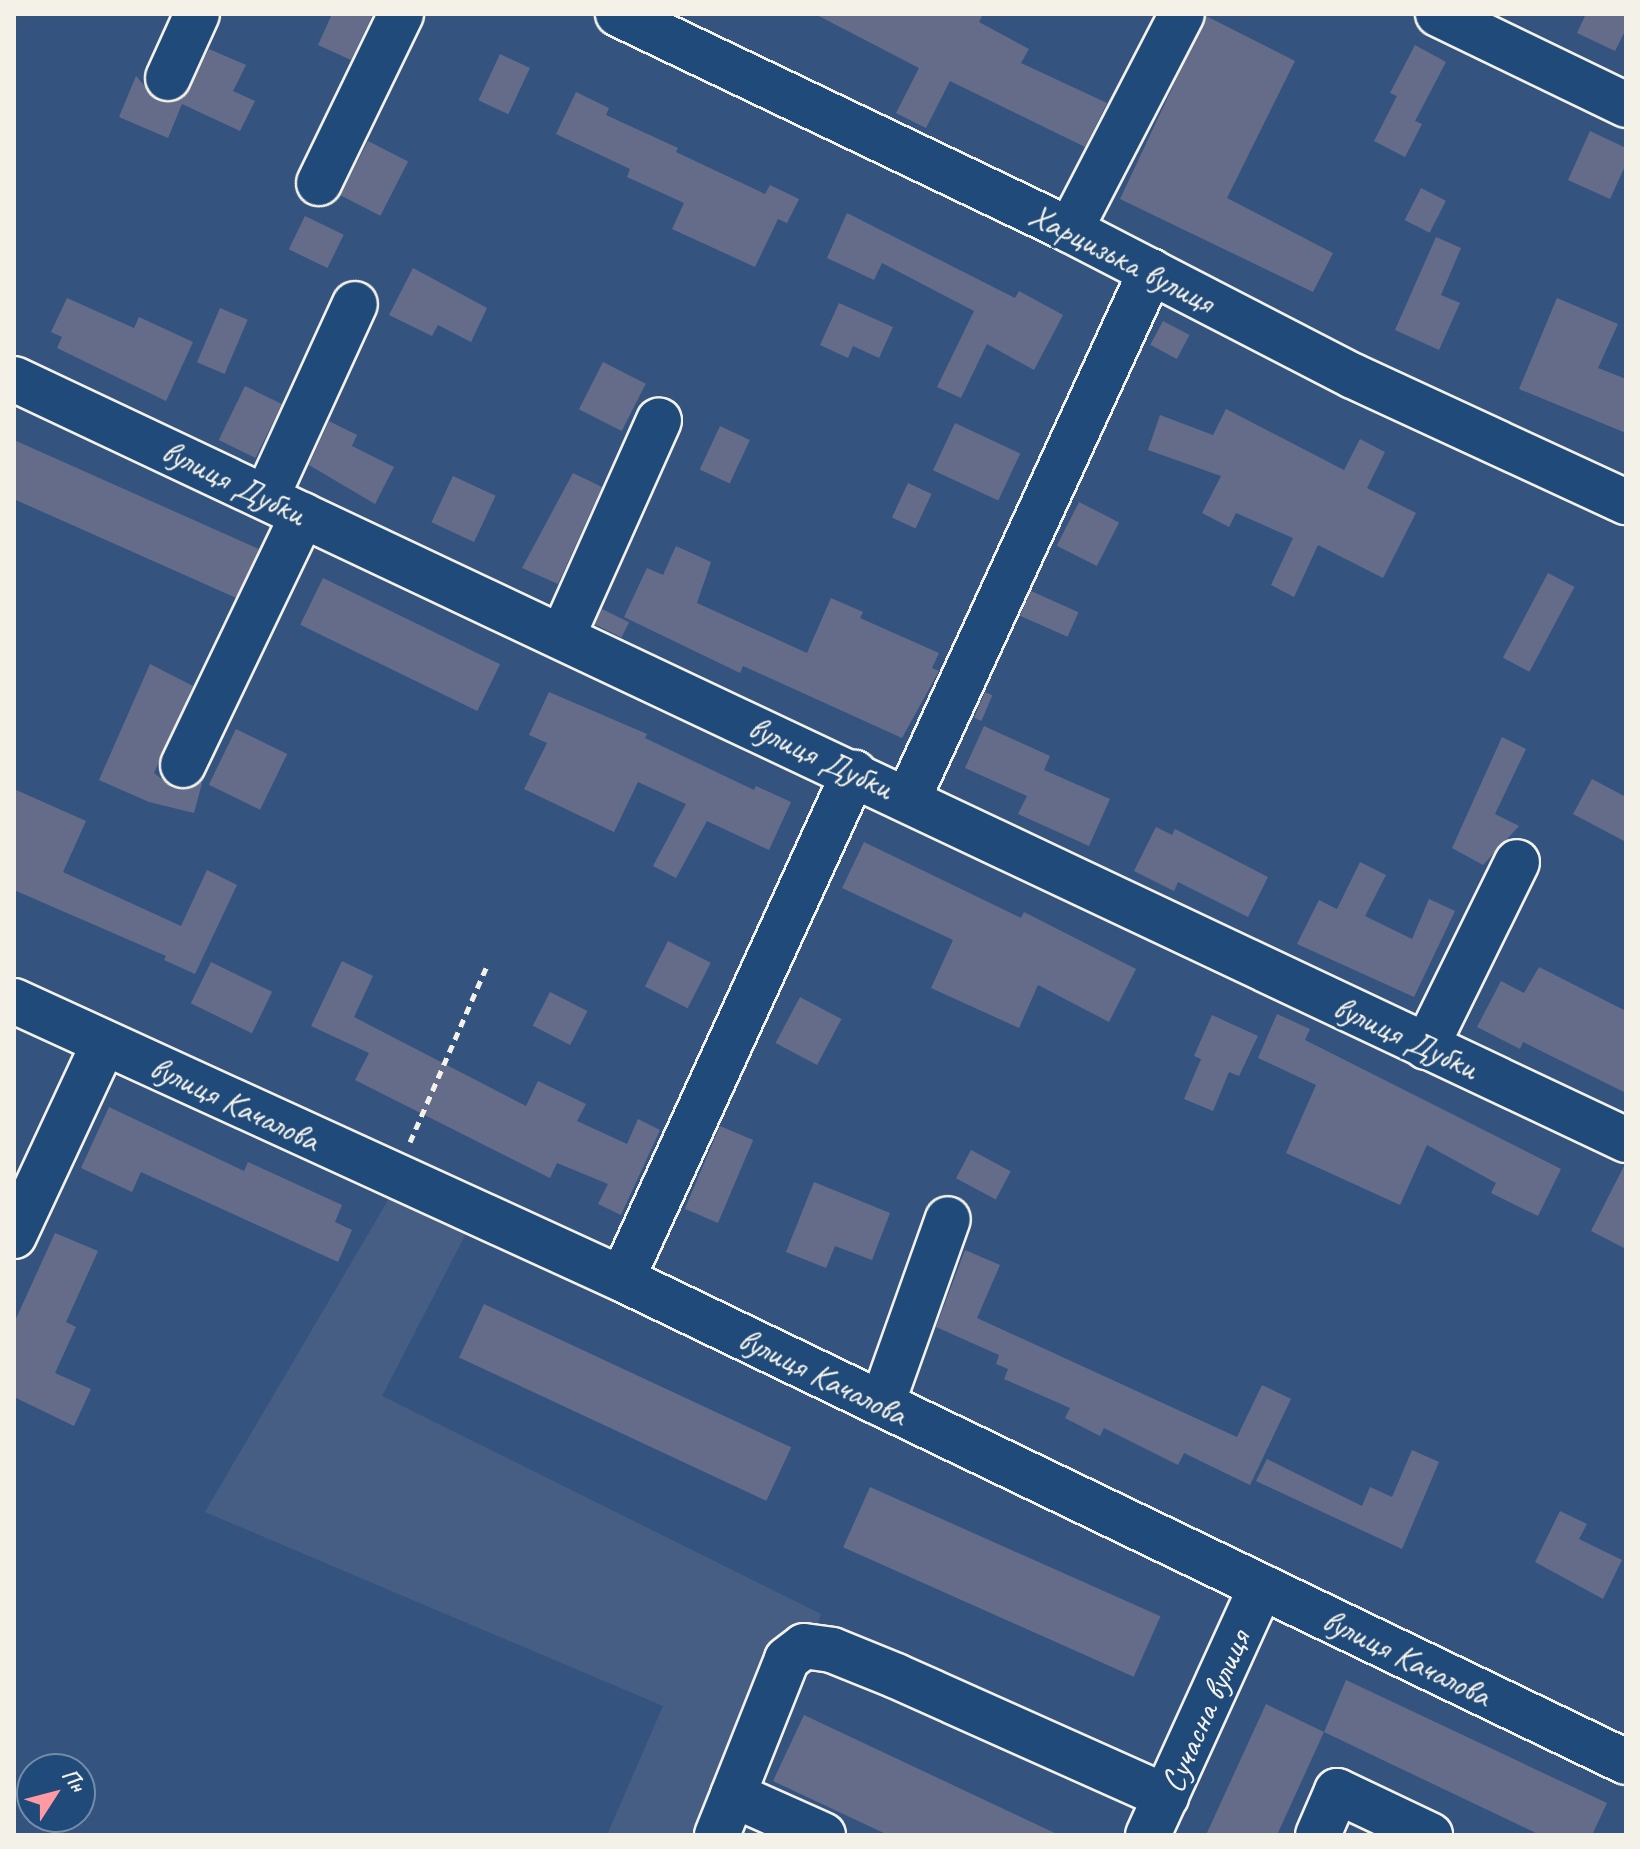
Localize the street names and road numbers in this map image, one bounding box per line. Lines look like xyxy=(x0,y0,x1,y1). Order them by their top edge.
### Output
street label: Харцизька вулиця xyxy=(1023,194,1221,322)
street label: вулиця Дубки xyxy=(156,430,312,534)
street label: вулиця Дубки xyxy=(742,706,900,808)
street label: вулиця Дубки xyxy=(1327,986,1485,1088)
street label: вулиця Качалова xyxy=(144,1046,326,1160)
street label: вулиця Качалова xyxy=(732,1318,914,1434)
street label: вулиця Качалова xyxy=(1316,1599,1498,1715)
street label: Сучасна вулиця xyxy=(1151,1624,1259,1798)

